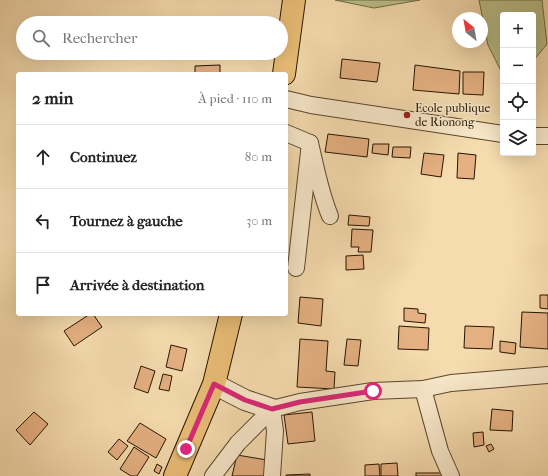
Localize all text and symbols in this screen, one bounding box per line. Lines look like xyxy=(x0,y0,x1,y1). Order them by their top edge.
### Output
north arrow xyxy=(452,12,488,48)
map controls xyxy=(500,12,536,156)
button: + xyxy=(500,12,536,48)
search box xyxy=(16,16,288,60)
icon: search xyxy=(30,27,52,49)
text: Rechercher xyxy=(62,29,137,47)
button: − xyxy=(500,48,536,84)
button: locate xyxy=(500,84,536,120)
text: 2 min xyxy=(32,88,73,108)
text: À pied · 110 m xyxy=(198,91,272,106)
place label: Ecole publique de Rionong xyxy=(415,101,490,129)
marker: Ecole publique de Rionong xyxy=(402,110,412,120)
button: layers xyxy=(500,120,536,156)
icon: ahead xyxy=(32,146,54,168)
text: Continuez xyxy=(70,148,137,166)
text: 80 m xyxy=(245,149,272,164)
icon: left xyxy=(32,210,54,232)
text: Tournez à gauche xyxy=(70,212,183,230)
text: 30 m xyxy=(246,213,272,228)
icon: arrive xyxy=(32,274,54,296)
text: Arrivée à destination xyxy=(70,276,205,294)
route start xyxy=(364,382,382,400)
route end xyxy=(177,440,195,458)

